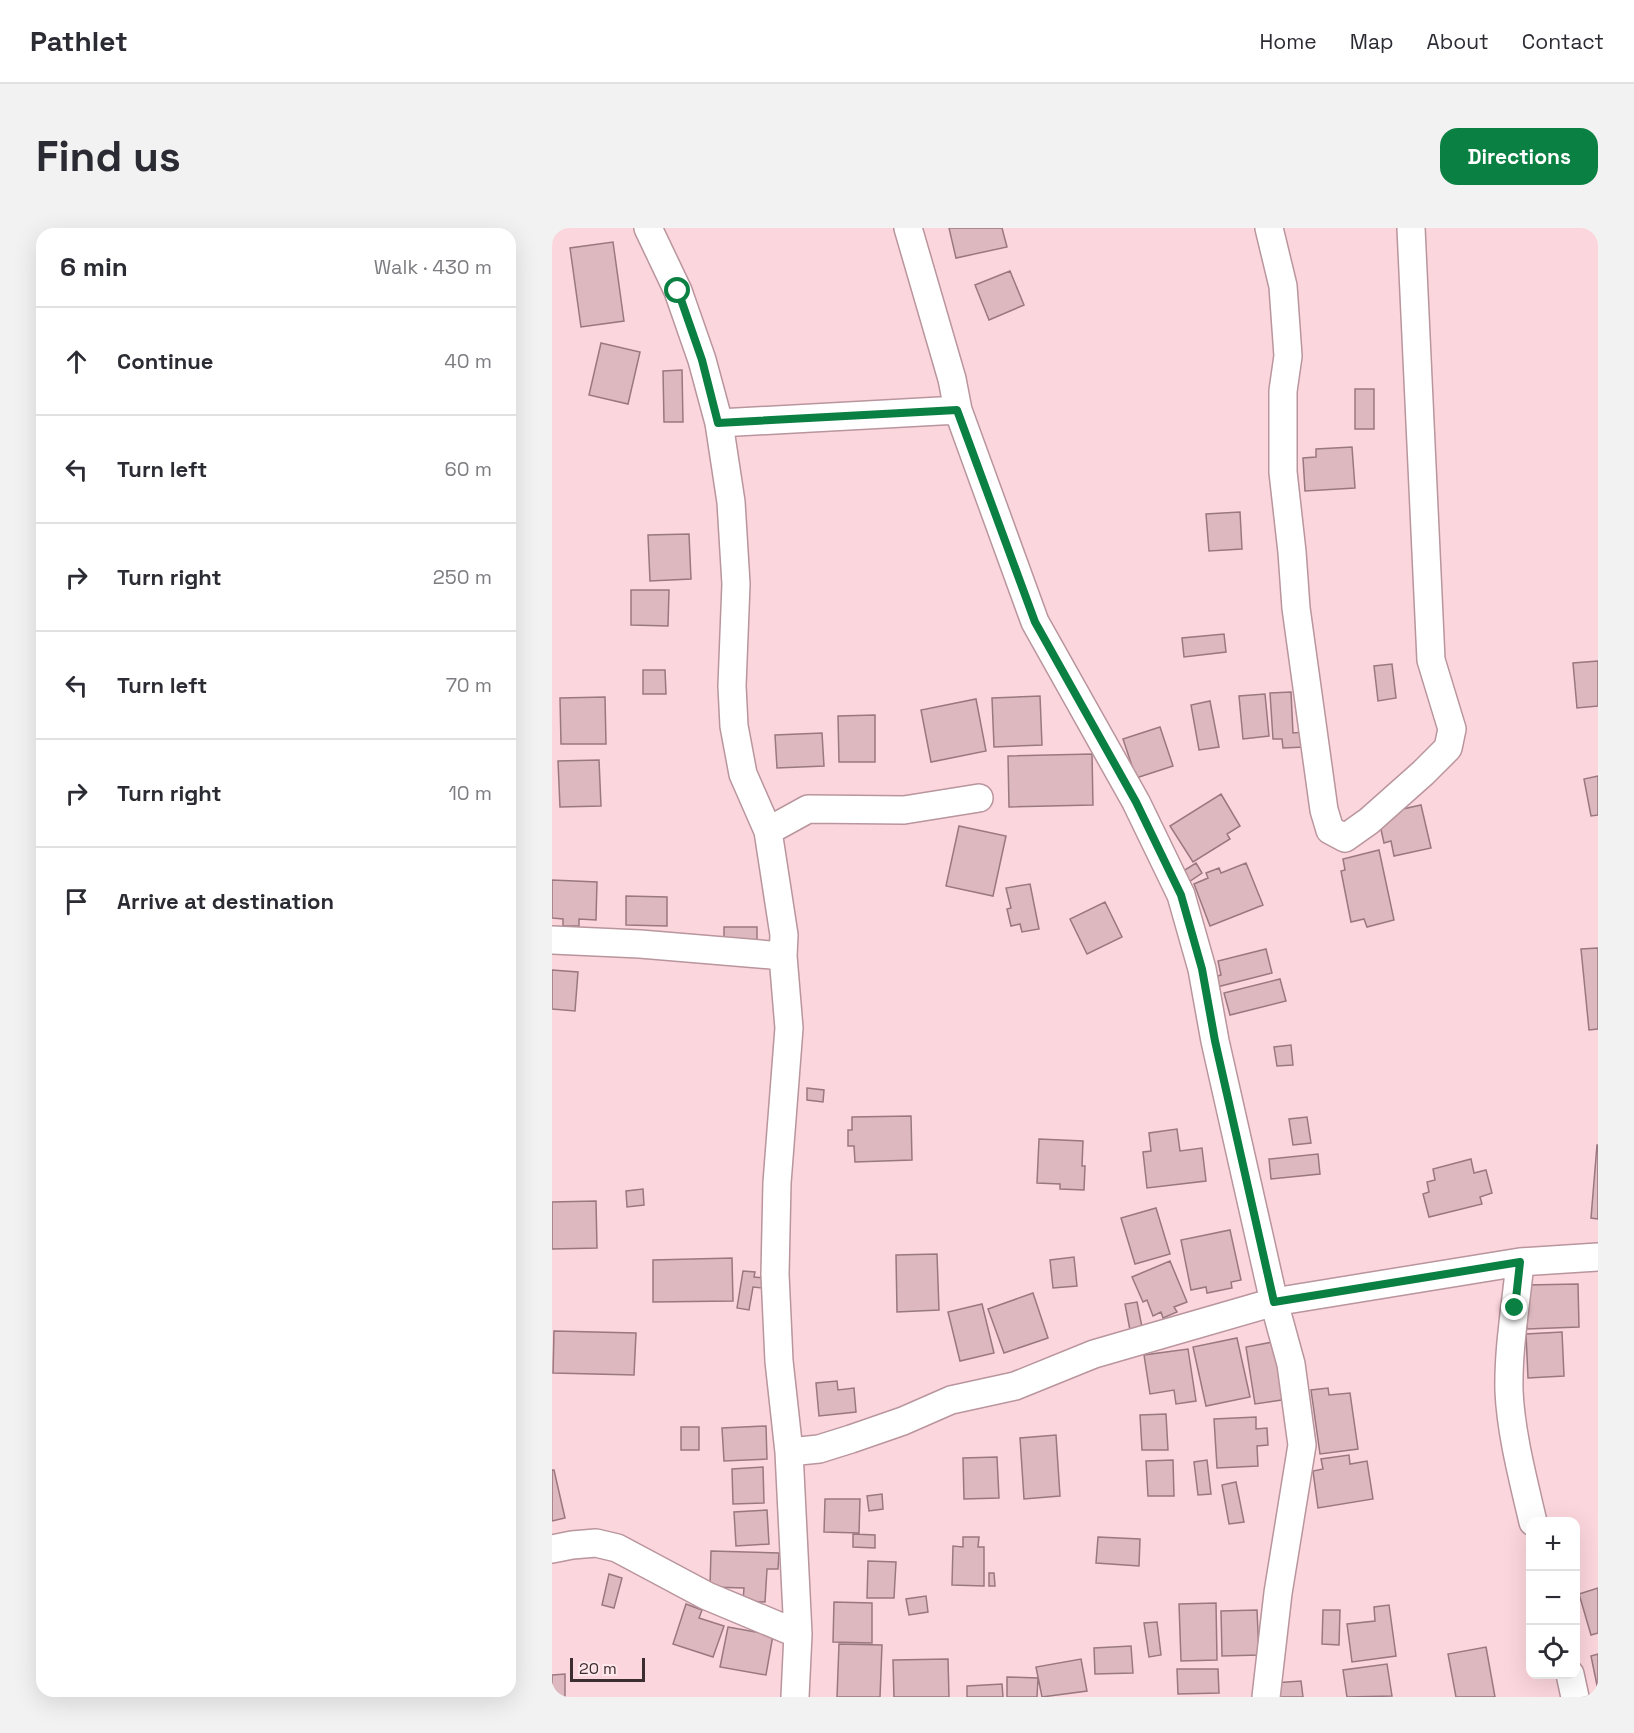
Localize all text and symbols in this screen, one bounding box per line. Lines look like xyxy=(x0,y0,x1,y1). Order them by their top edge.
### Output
text: Pathlet xyxy=(30,23,128,59)
text: Home xyxy=(1259,28,1317,55)
text: Map xyxy=(1350,28,1394,55)
text: About xyxy=(1427,28,1489,55)
text: Contact xyxy=(1522,28,1604,55)
button: Directions xyxy=(1440,128,1598,185)
text: Find us xyxy=(36,130,181,183)
text: 6 min xyxy=(60,250,128,284)
text: Walk · 430 m xyxy=(374,254,492,280)
route start xyxy=(664,277,690,303)
icon: ahead xyxy=(60,345,93,378)
text: Continue xyxy=(117,347,213,375)
text: 40 m xyxy=(444,348,492,374)
icon: left xyxy=(60,453,93,486)
text: Turn left xyxy=(117,455,207,483)
text: 60 m xyxy=(445,456,492,482)
icon: right xyxy=(60,561,93,594)
text: Turn right xyxy=(117,563,222,591)
text: 250 m xyxy=(433,564,492,590)
icon: left xyxy=(60,669,93,702)
text: Turn left xyxy=(117,671,207,699)
text: 70 m xyxy=(446,672,492,698)
icon: right xyxy=(60,777,93,810)
text: Turn right xyxy=(117,779,222,807)
text: 10 m xyxy=(448,780,492,806)
icon: arrive xyxy=(60,885,93,918)
text: Arrive at destination xyxy=(117,887,334,915)
route end xyxy=(1501,1294,1527,1320)
map controls xyxy=(1526,1517,1580,1679)
button: + xyxy=(1526,1517,1580,1571)
button: − xyxy=(1526,1571,1580,1625)
button: locate xyxy=(1526,1625,1580,1679)
scale bar xyxy=(570,1655,645,1682)
text: 20 m xyxy=(579,1658,617,1679)

